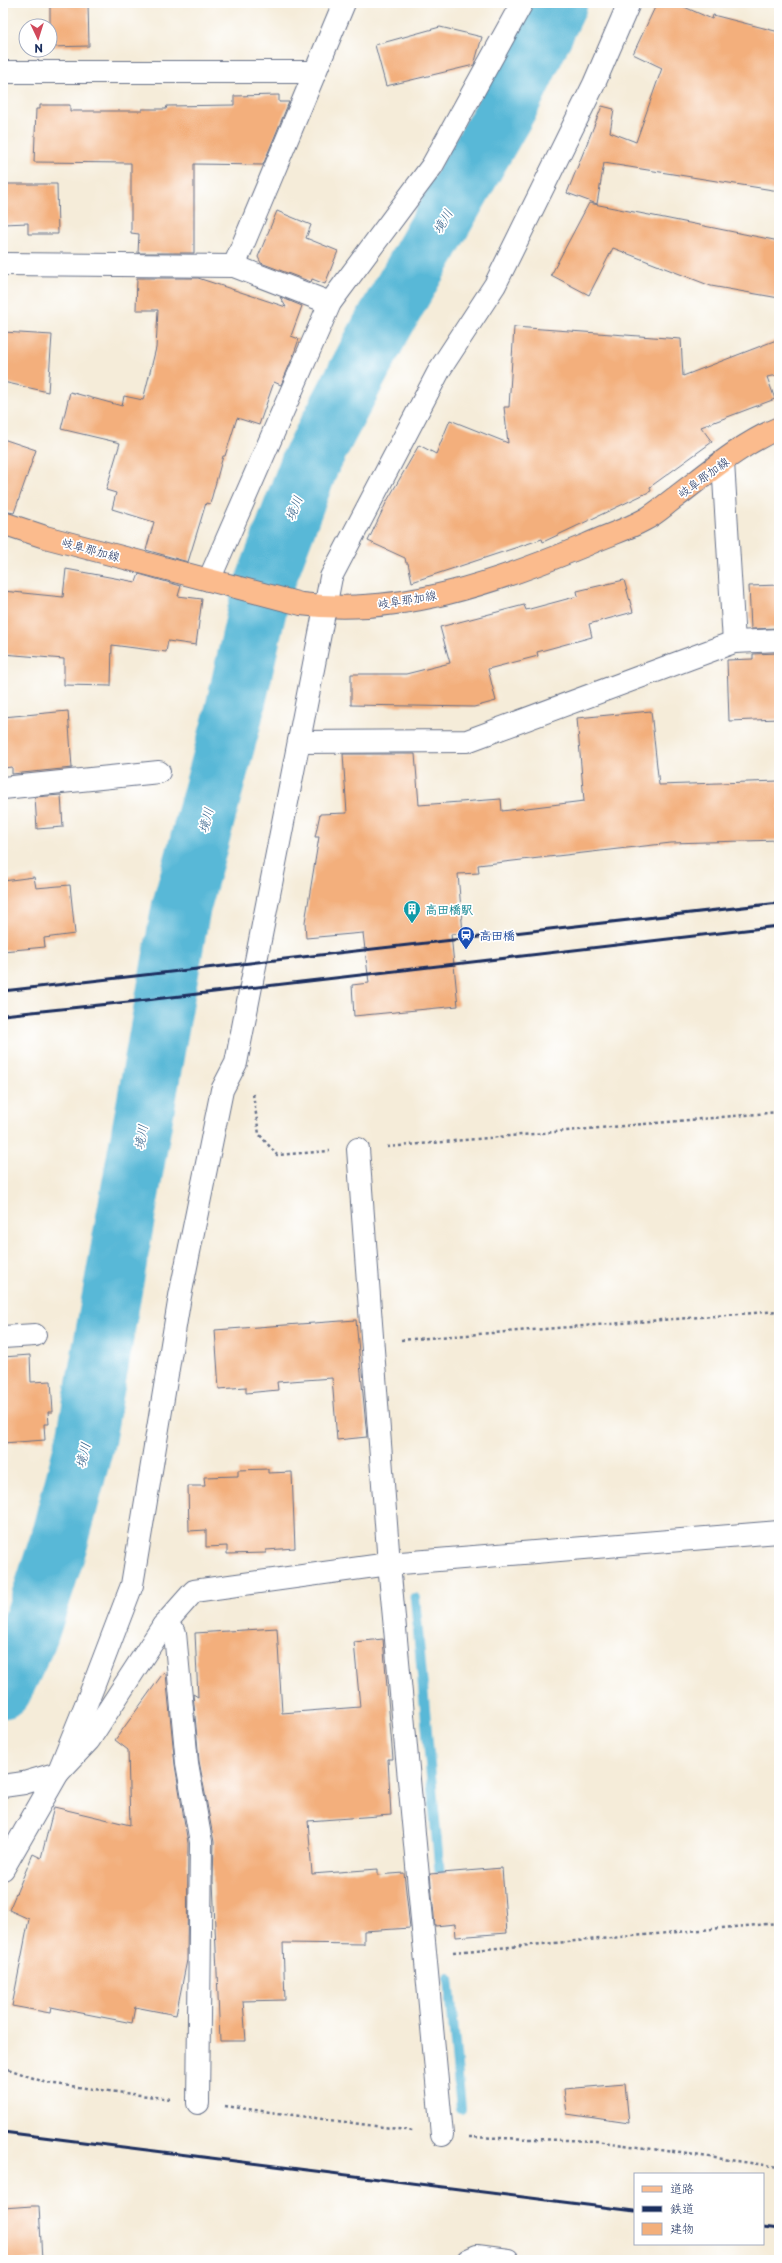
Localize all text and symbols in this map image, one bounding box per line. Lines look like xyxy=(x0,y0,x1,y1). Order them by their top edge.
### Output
north arrow xyxy=(18,18,58,58)
text: N xyxy=(34,40,44,57)
water label: 境川 xyxy=(427,205,457,237)
street label: 岐阜那加線 xyxy=(673,452,733,502)
water label: 境川 xyxy=(279,492,307,524)
street label: 岐阜那加線 xyxy=(60,533,122,565)
street label: 岐阜那加線 xyxy=(376,585,438,613)
water label: 境川 xyxy=(192,805,218,835)
building icon: 高田橋駅 xyxy=(402,899,422,924)
place label: 高田橋駅 xyxy=(425,900,473,918)
station icon: 高田橋 xyxy=(456,925,476,950)
place label: 高田橋 xyxy=(479,926,515,944)
water label: 境川 xyxy=(128,1123,152,1151)
water label: 境川 xyxy=(70,1440,94,1470)
legend xyxy=(634,2173,764,2245)
text: 道路 xyxy=(670,2179,694,2197)
text: 鉄道 xyxy=(670,2199,694,2217)
text: 建物 xyxy=(670,2219,694,2237)

